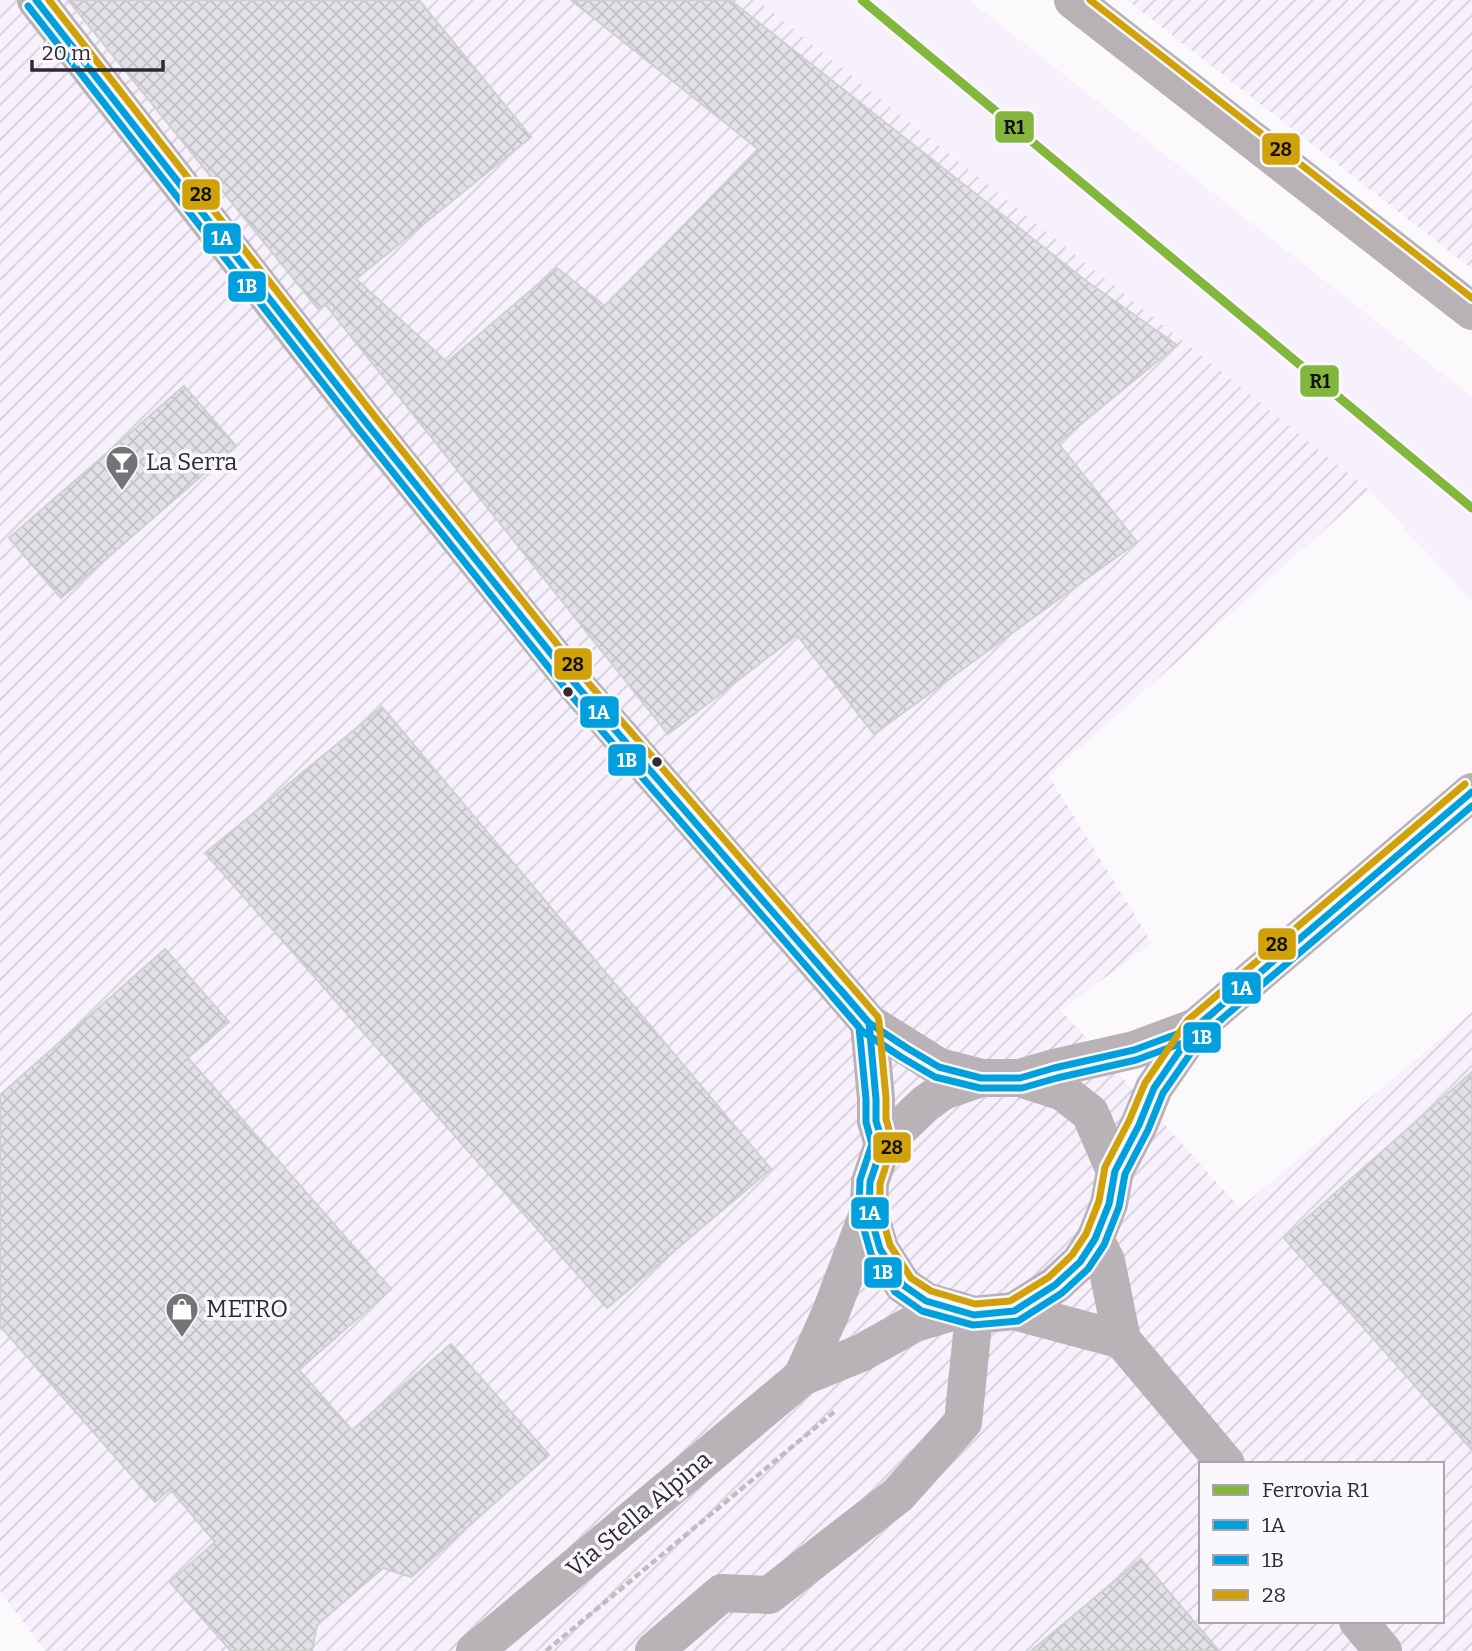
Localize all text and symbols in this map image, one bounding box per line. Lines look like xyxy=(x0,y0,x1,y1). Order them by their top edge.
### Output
scale bar xyxy=(32,28,163,72)
text: 20 m xyxy=(42,40,91,66)
line badge: R1 xyxy=(994,110,1035,144)
text: R1 xyxy=(1004,116,1025,139)
line badge: 28 xyxy=(1261,132,1301,166)
text: 28 xyxy=(1270,138,1292,161)
line badge: 28 xyxy=(181,178,221,211)
text: 28 xyxy=(190,183,212,206)
line badge: 1A xyxy=(202,222,242,255)
text: 1A xyxy=(211,227,233,250)
line badge: 1B xyxy=(227,270,267,303)
text: 1B xyxy=(237,275,257,298)
line badge: R1 xyxy=(1299,364,1340,398)
text: R1 xyxy=(1310,370,1331,393)
bar icon: La Serra xyxy=(103,443,141,492)
place label: La Serra xyxy=(146,448,237,476)
line badge: 28 xyxy=(553,647,593,681)
text: 28 xyxy=(562,653,584,676)
unlabelled marker xyxy=(561,685,575,699)
line badge: 1A xyxy=(579,695,620,729)
text: 1A xyxy=(588,701,610,724)
line badge: 1B xyxy=(607,743,647,777)
text: 1B xyxy=(617,749,637,772)
unlabelled marker xyxy=(650,755,664,769)
line badge: 28 xyxy=(1257,927,1297,961)
text: 28 xyxy=(1266,933,1288,956)
line badge: 1A xyxy=(1221,971,1262,1005)
text: 1A xyxy=(1231,977,1253,1000)
line badge: 1B xyxy=(1182,1021,1222,1054)
text: 1B xyxy=(1192,1026,1212,1049)
line badge: 28 xyxy=(872,1131,912,1164)
text: 28 xyxy=(881,1136,903,1159)
line badge: 1A xyxy=(850,1196,890,1230)
text: 1A xyxy=(859,1202,881,1225)
line badge: 1B xyxy=(863,1256,903,1289)
text: 1B xyxy=(873,1261,893,1284)
shop icon: METRO xyxy=(163,1290,201,1339)
place label: METRO xyxy=(206,1295,288,1323)
street label: Via Stella Alpina xyxy=(561,1445,717,1583)
legend xyxy=(1199,1462,1444,1623)
text: Ferrovia R1 xyxy=(1262,1477,1369,1503)
text: 1A xyxy=(1262,1512,1286,1538)
text: 1B xyxy=(1262,1547,1284,1573)
text: 28 xyxy=(1262,1582,1286,1608)

